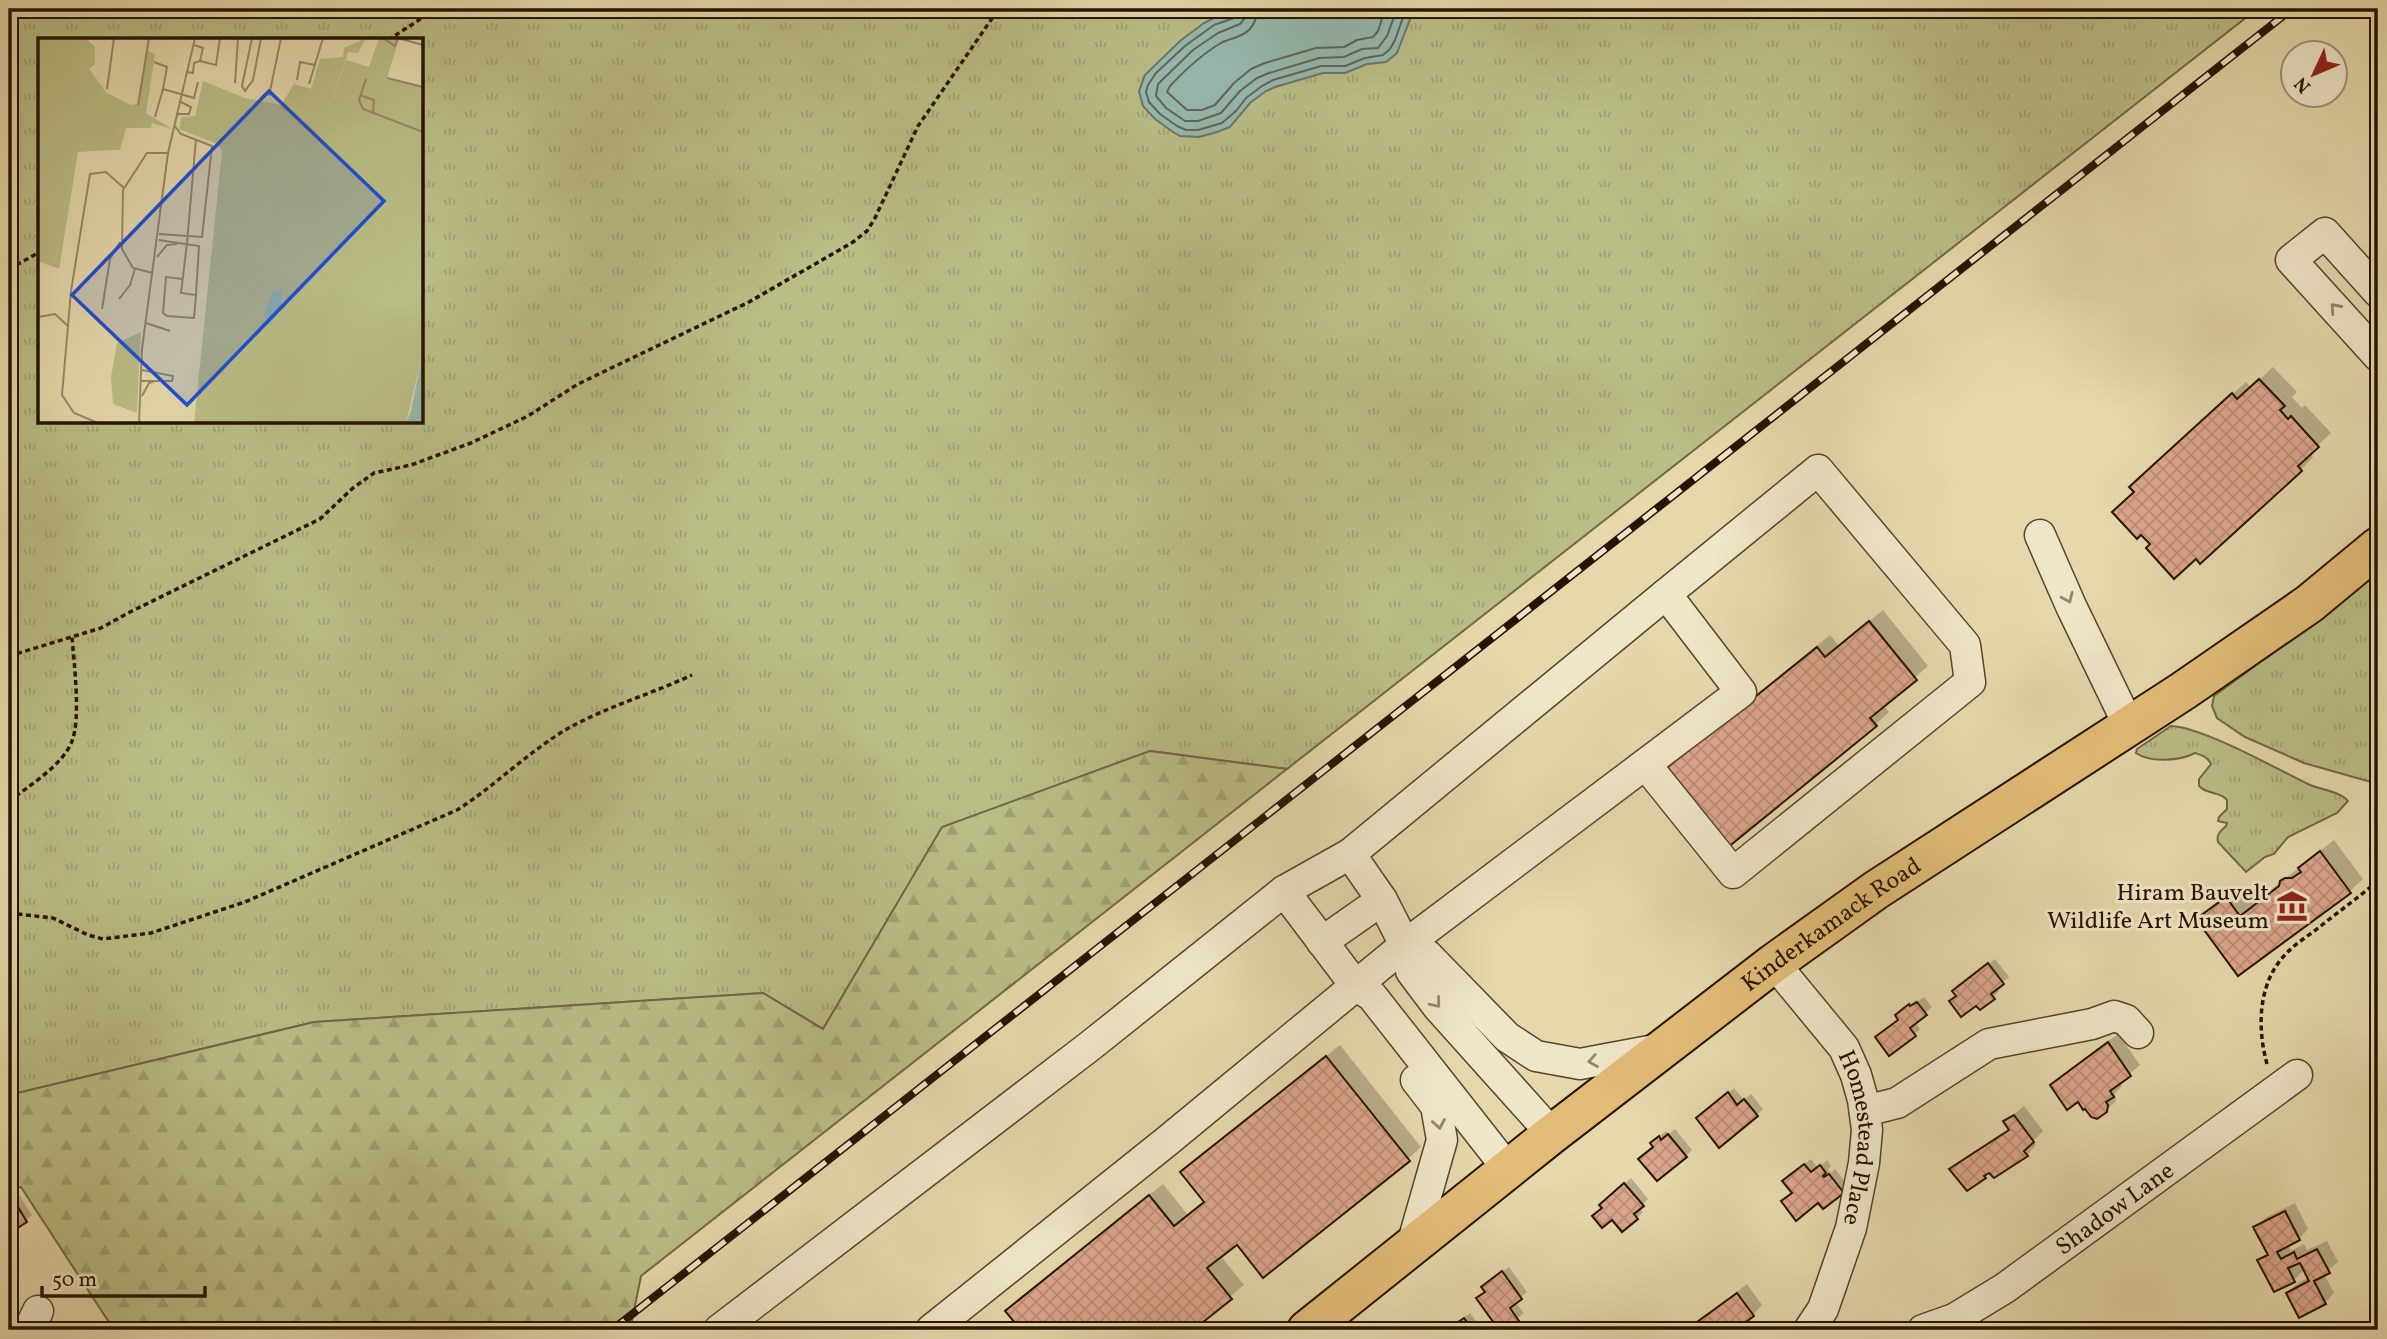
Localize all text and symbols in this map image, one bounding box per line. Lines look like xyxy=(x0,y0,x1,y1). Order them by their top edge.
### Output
inset map xyxy=(38,38,424,424)
north arrow xyxy=(2278,38,2348,108)
text: N xyxy=(2289,70,2317,98)
one-way arrow xyxy=(2330,303,2343,316)
one-way arrow xyxy=(2060,590,2074,603)
street label: Kinderkamack Road xyxy=(1735,850,1929,1001)
place label: Hiram Bauvelt Wildlife Art Museum xyxy=(2047,877,2269,939)
museum icon: Hiram Bauvelt Wildlife Art Museum xyxy=(2275,889,2309,923)
one-way arrow xyxy=(1428,996,1441,1008)
street label: Homestead Place xyxy=(1828,1045,1882,1228)
one-way arrow xyxy=(1587,1053,1599,1068)
one-way arrow xyxy=(1431,1117,1446,1129)
street label: Shadow Lane xyxy=(2049,1155,2182,1265)
scale bar xyxy=(42,1255,205,1299)
text: 50 m xyxy=(52,1266,97,1295)

